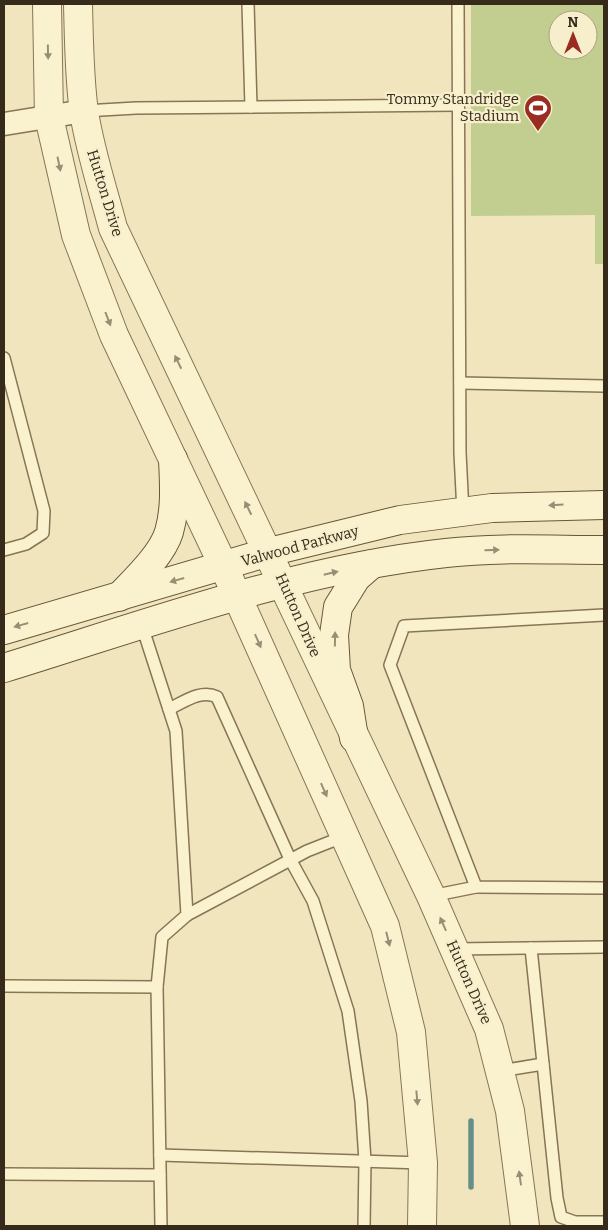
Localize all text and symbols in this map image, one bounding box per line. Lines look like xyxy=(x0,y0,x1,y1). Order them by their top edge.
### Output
north arrow xyxy=(548,10,598,60)
text: N xyxy=(568,14,579,31)
one-way arrow xyxy=(44,45,52,61)
place label: Tommy Standridge Stadium xyxy=(386,90,520,125)
sports icon: Tommy Standridge Stadium xyxy=(523,93,553,132)
street label: Hutton Drive xyxy=(83,147,127,239)
one-way arrow xyxy=(55,157,63,173)
one-way arrow xyxy=(104,312,112,327)
one-way arrow xyxy=(173,355,181,369)
one-way arrow xyxy=(244,501,252,515)
one-way arrow xyxy=(547,501,563,509)
street label: Valwood Parkway xyxy=(239,522,361,570)
one-way arrow xyxy=(484,546,500,554)
one-way arrow xyxy=(324,569,339,577)
street label: Hutton Drive xyxy=(271,570,325,660)
one-way arrow xyxy=(170,577,185,585)
one-way arrow xyxy=(13,621,28,629)
one-way arrow xyxy=(331,631,339,647)
one-way arrow xyxy=(254,634,262,648)
one-way arrow xyxy=(321,783,329,797)
one-way arrow xyxy=(438,917,446,931)
one-way arrow xyxy=(384,931,392,946)
street label: Hutton Drive xyxy=(442,937,496,1027)
one-way arrow xyxy=(413,1090,421,1106)
one-way arrow xyxy=(516,1170,524,1186)

